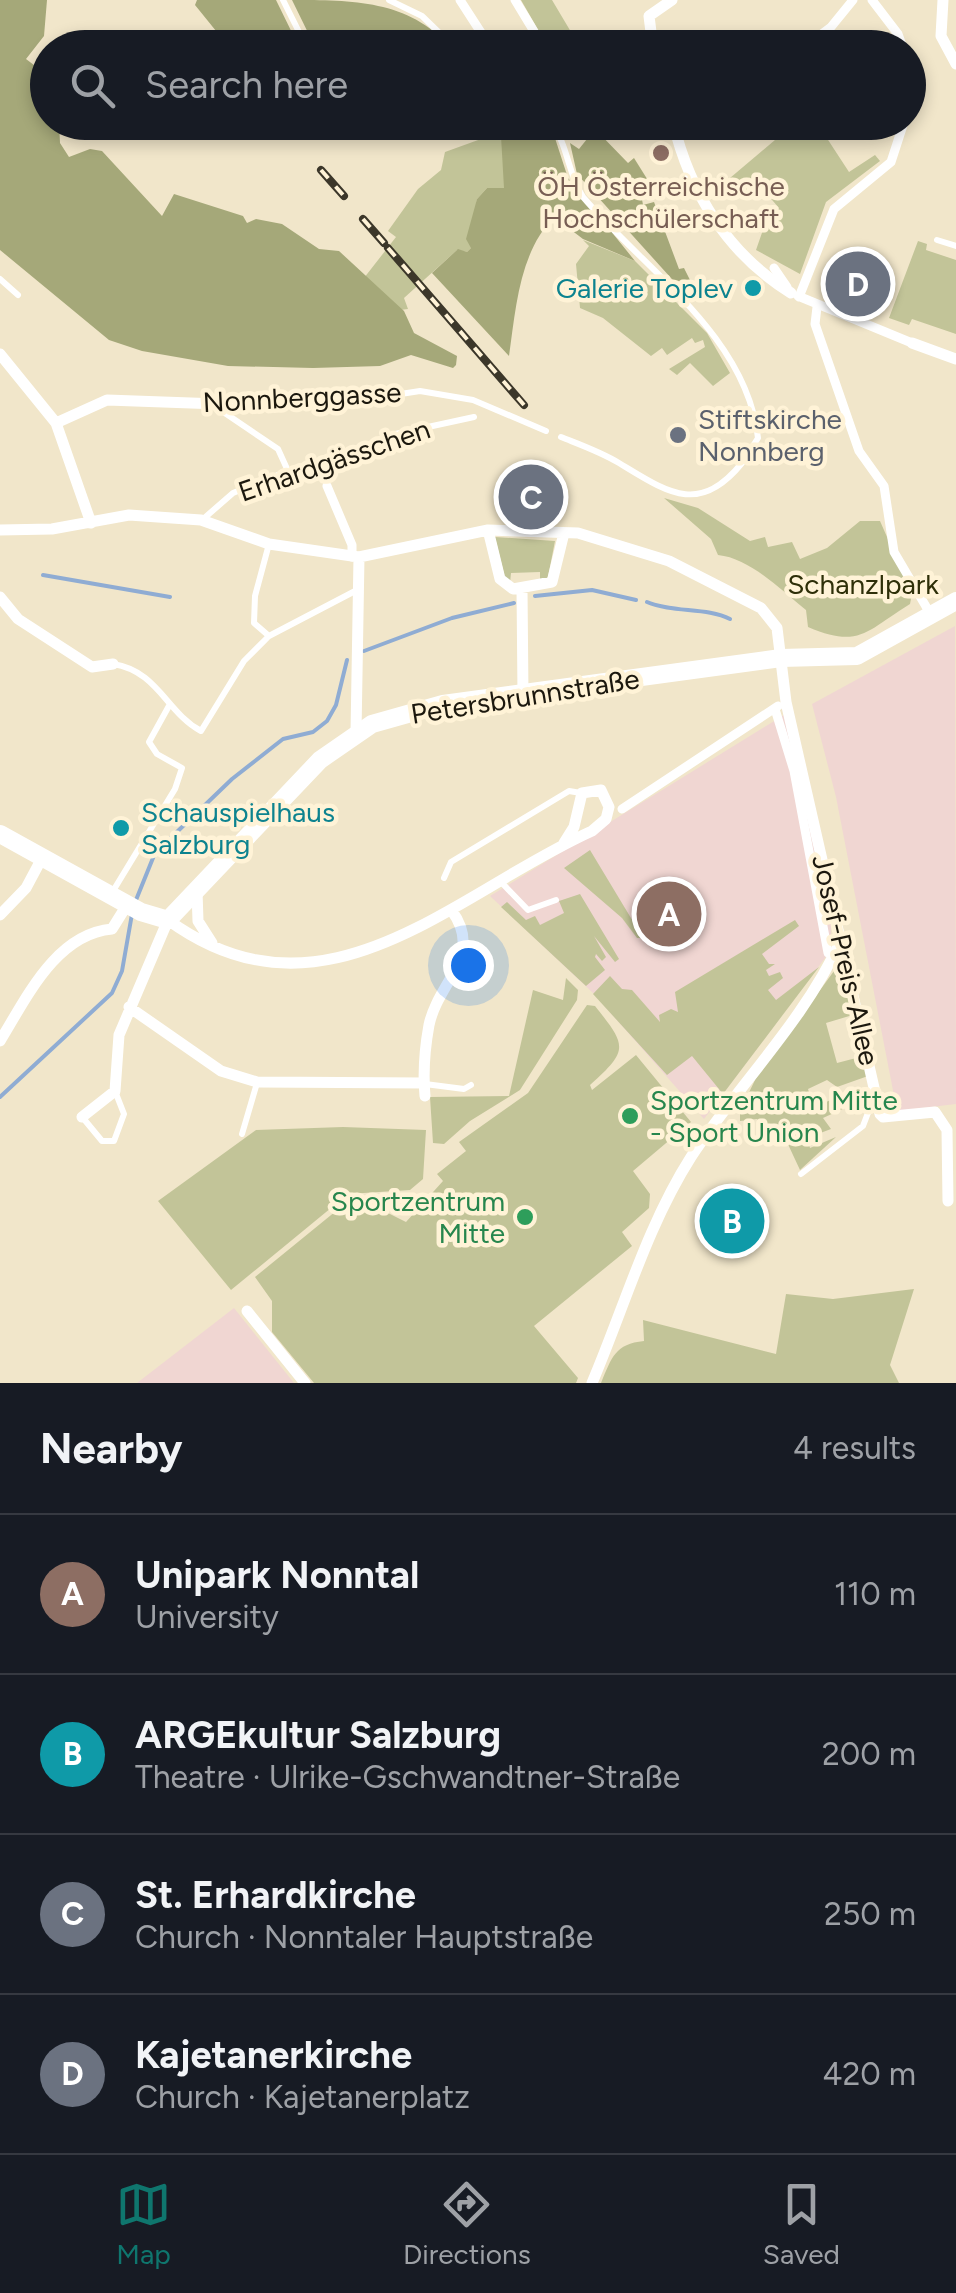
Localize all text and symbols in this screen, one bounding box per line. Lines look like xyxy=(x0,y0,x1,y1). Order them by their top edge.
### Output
search box xyxy=(30,30,926,140)
icon: search xyxy=(65,58,120,113)
text: Search here xyxy=(145,62,348,108)
marker: ÖH Österreichische Hochschülerschaft xyxy=(650,142,672,164)
place label: ÖH Österreichische Hochschülerschaft xyxy=(537,169,785,235)
pin: D xyxy=(826,246,890,322)
place label: Galerie Toplev xyxy=(556,271,733,305)
marker: Galerie Toplev xyxy=(742,277,764,299)
street label: Nonnberggasse xyxy=(202,375,402,419)
place label: Stiftskirche Nonnberg xyxy=(698,402,842,468)
street label: Erhardgässchen xyxy=(234,411,434,509)
marker: Stiftskirche Nonnberg xyxy=(667,424,689,446)
pin: C xyxy=(498,460,564,534)
park label: Schanzlpark xyxy=(787,567,939,601)
street label: Petersbrunnstraße xyxy=(408,661,642,731)
place label: Schauspielhaus Salzburg xyxy=(141,795,335,861)
marker: Schauspielhaus Salzburg xyxy=(110,817,132,839)
street label: Josef-Preis-Allee xyxy=(805,851,887,1069)
pin: A xyxy=(636,876,702,952)
your location xyxy=(443,940,494,991)
place label: Sportzentrum Mitte - Sport Union xyxy=(650,1083,898,1149)
marker: Sportzentrum Mitte - Sport Union xyxy=(619,1105,641,1127)
place label: Sportzentrum Mitte xyxy=(331,1184,505,1250)
pin: B xyxy=(700,1184,764,1258)
marker: Sportzentrum Mitte xyxy=(514,1206,536,1228)
text: Nearby xyxy=(40,1423,182,1474)
text: 4 results xyxy=(793,1429,916,1467)
text: Unipark Nonntal xyxy=(135,1552,419,1598)
text: A xyxy=(61,1575,84,1613)
text: 110 m xyxy=(834,1575,916,1613)
text: University xyxy=(135,1598,279,1636)
text: ARGEkultur Salzburg xyxy=(135,1712,501,1758)
text: B xyxy=(63,1735,82,1773)
text: 200 m xyxy=(822,1735,916,1773)
text: Theatre · Ulrike-Gschwandtner-Straße xyxy=(135,1758,680,1796)
text: St. Erhardkirche xyxy=(135,1872,416,1918)
text: C xyxy=(61,1895,84,1933)
text: 250 m xyxy=(824,1895,916,1933)
text: Church · Nonntaler Hauptstraße xyxy=(135,1918,593,1956)
text: Kajetanerkirche xyxy=(135,2032,412,2078)
text: D xyxy=(61,2055,84,2093)
text: 420 m xyxy=(823,2055,916,2093)
text: Church · Kajetanerplatz xyxy=(135,2078,470,2116)
tab: Map xyxy=(116,2177,171,2271)
tab: Directions xyxy=(403,2177,531,2271)
tab: Saved xyxy=(763,2177,840,2271)

